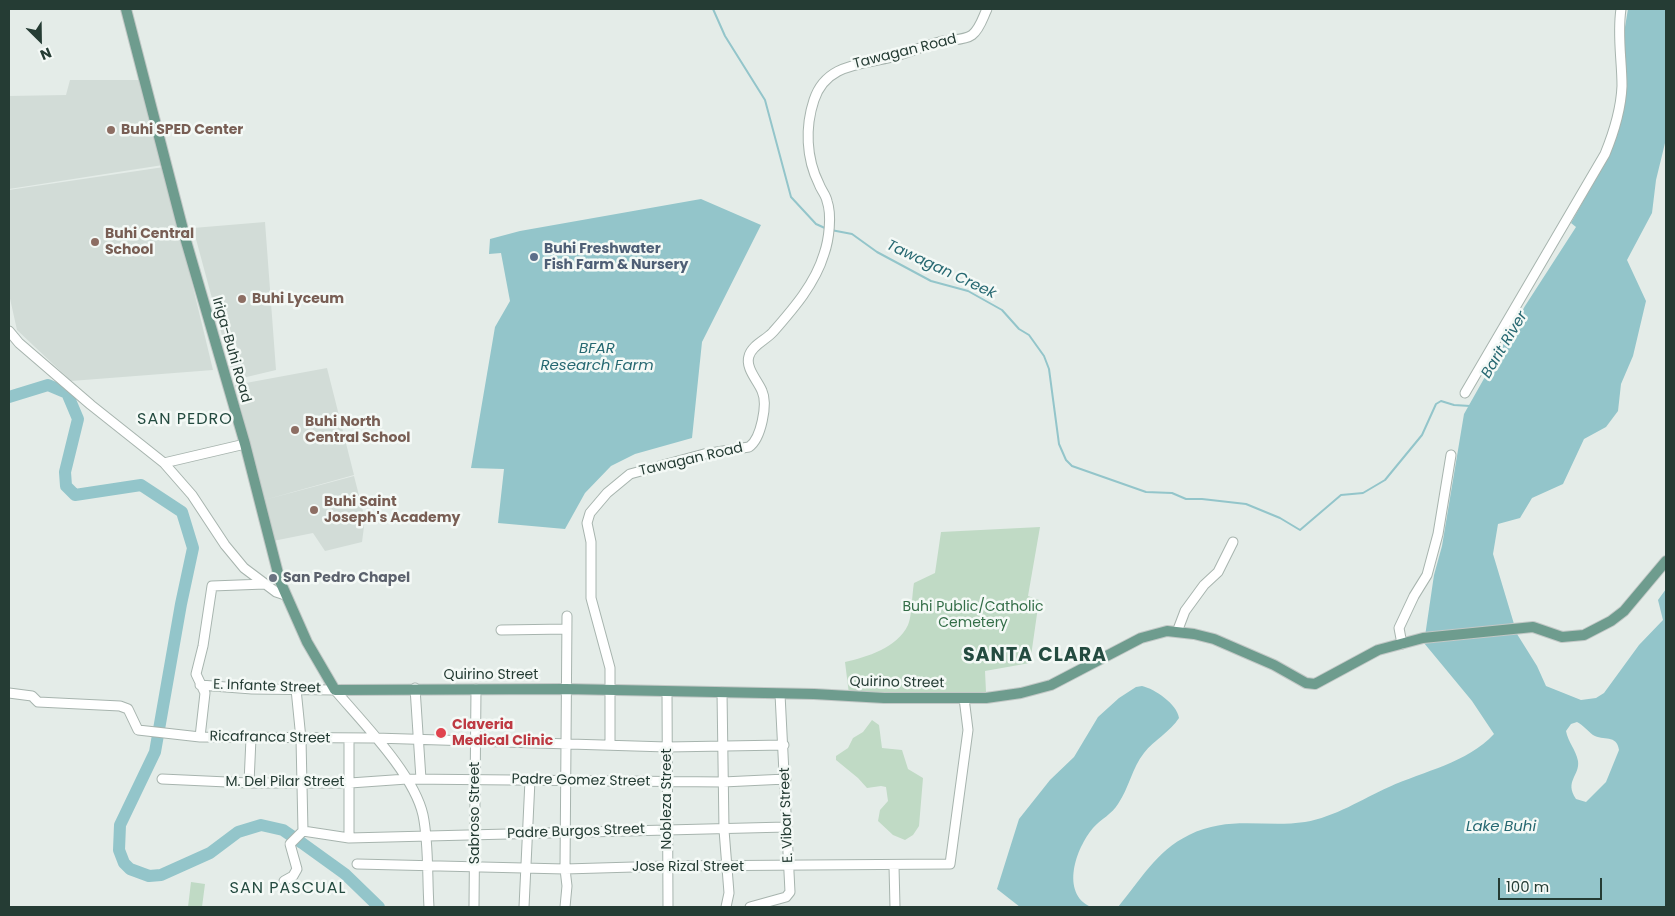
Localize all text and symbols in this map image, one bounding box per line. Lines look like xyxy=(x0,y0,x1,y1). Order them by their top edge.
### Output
north arrow xyxy=(15,15,65,65)
street label: Tawagan Road xyxy=(852,31,958,73)
text: N xyxy=(37,43,55,65)
place label: Buhi SPED Center xyxy=(121,122,243,138)
marker: Buhi SPED Center xyxy=(105,124,117,136)
place label: Buhi Central School xyxy=(105,226,194,258)
marker: Buhi Central School xyxy=(89,236,101,248)
water label: Tawagan Creek xyxy=(883,237,999,303)
place label: Buhi Freshwater Fish Farm & Nursery xyxy=(544,241,688,274)
marker: Buhi Freshwater Fish Farm & Nursery xyxy=(528,251,540,263)
place label: Buhi Lyceum xyxy=(252,291,344,307)
marker: Buhi Lyceum xyxy=(236,293,248,305)
street label: Iriga-Buhi Road xyxy=(208,295,254,405)
water label: Barit River xyxy=(1478,308,1532,382)
water label: BFAR Research Farm xyxy=(540,340,654,375)
district label: SAN PEDRO xyxy=(136,410,234,430)
place label: Buhi North Central School xyxy=(305,414,410,447)
marker: Buhi North Central School xyxy=(289,424,301,436)
street label: Tawagan Road xyxy=(637,440,745,480)
place label: Buhi Saint Joseph's Academy xyxy=(324,494,460,526)
marker: Buhi Saint Joseph's Academy xyxy=(308,504,320,516)
place label: San Pedro Chapel xyxy=(283,570,410,586)
marker: San Pedro Chapel xyxy=(267,572,279,584)
park label: Buhi Public/Catholic Cemetery xyxy=(903,599,1043,632)
district label: SANTA CLARA xyxy=(962,645,1108,667)
street label: Quirino Street xyxy=(444,667,538,683)
street label: Quirino Street xyxy=(849,674,945,692)
street label: E. Infante Street xyxy=(213,677,321,697)
place label: Claveria Medical Clinic xyxy=(452,717,553,750)
marker: Claveria Medical Clinic xyxy=(434,726,448,740)
street label: Ricafranca Street xyxy=(209,729,331,747)
street label: Nobleza Street xyxy=(659,749,675,849)
street label: Sabroso Street xyxy=(467,762,483,864)
street label: E. Vibar Street xyxy=(777,767,797,863)
street label: Padre Gomez Street xyxy=(512,771,650,791)
street label: M. Del Pilar Street xyxy=(226,774,344,790)
water label: Lake Buhi xyxy=(1466,818,1536,836)
street label: Padre Burgos Street xyxy=(507,821,645,843)
street label: Jose Rizal Street xyxy=(632,859,744,875)
scale bar xyxy=(1500,868,1604,900)
text: 100 m xyxy=(1506,876,1549,897)
district label: SAN PASCUAL xyxy=(228,879,348,899)

